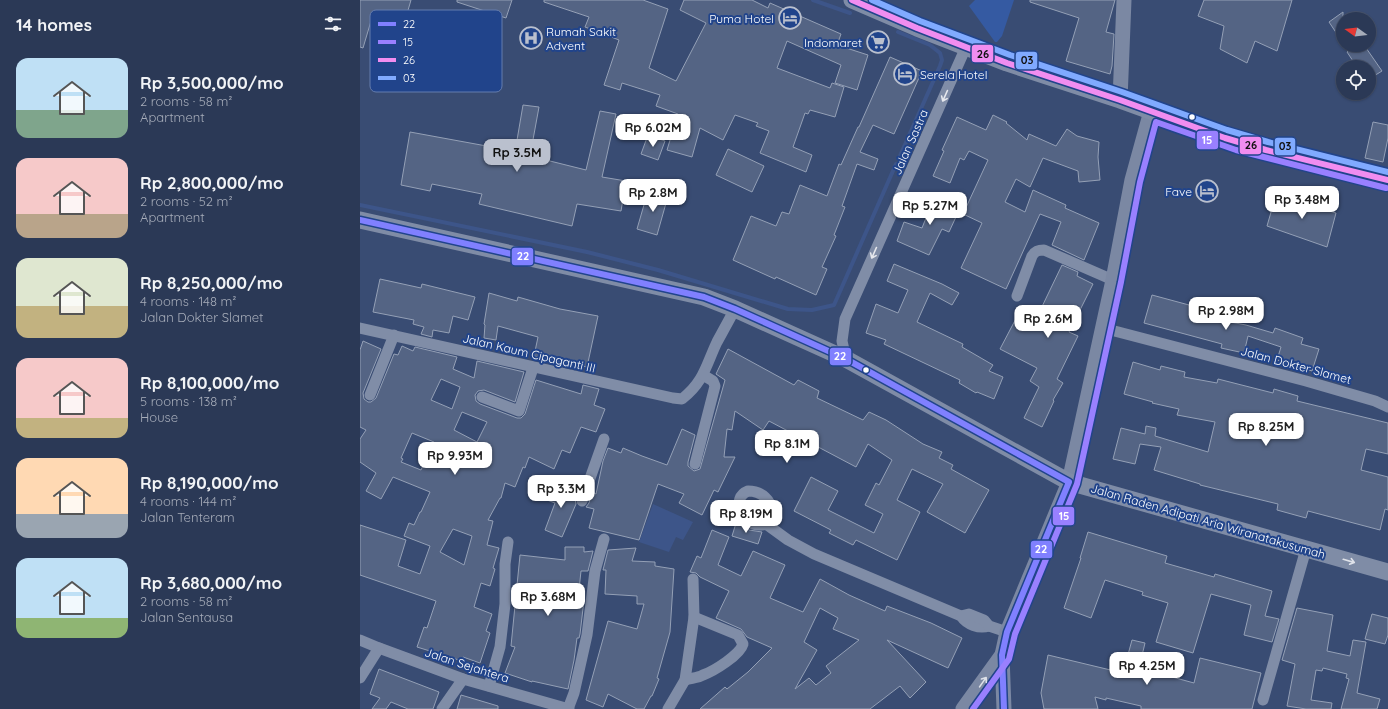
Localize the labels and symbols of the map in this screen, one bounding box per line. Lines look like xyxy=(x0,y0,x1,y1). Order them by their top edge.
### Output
hotel icon: Puma Hotel xyxy=(777,5,803,31)
legend xyxy=(370,10,502,92)
place label: Puma Hotel xyxy=(709,11,774,26)
north arrow xyxy=(1336,12,1376,52)
text: 22 xyxy=(403,17,415,31)
place label: Rumah Sakit Advent xyxy=(546,24,616,53)
hospital icon: Rumah Sakit Advent xyxy=(518,25,544,51)
supermarket icon: Indomaret xyxy=(865,29,891,55)
text: 15 xyxy=(403,35,413,49)
place label: Indomaret xyxy=(804,35,862,50)
line badge: 26 xyxy=(971,44,994,63)
text: 26 xyxy=(977,47,989,61)
line badge: 03 xyxy=(1015,51,1038,70)
text: 26 xyxy=(403,53,415,67)
text: 03 xyxy=(1021,53,1033,67)
hotel icon: Serela Hotel xyxy=(892,61,918,87)
place label: Serela Hotel xyxy=(920,67,987,82)
text: 03 xyxy=(403,71,416,85)
one-way arrow xyxy=(941,89,948,101)
street label: Jalan Sastra xyxy=(889,107,931,177)
unlabelled marker xyxy=(1187,112,1197,122)
pin: Rp 6.02M xyxy=(612,114,694,148)
line badge: 15 xyxy=(1196,130,1219,150)
text: 15 xyxy=(1202,133,1212,147)
line badge: 26 xyxy=(1239,136,1262,155)
line badge: 03 xyxy=(1274,137,1296,156)
text: 26 xyxy=(1245,138,1257,152)
pin: Rp 3.5M xyxy=(480,139,554,173)
text: 03 xyxy=(1279,139,1291,153)
hotel icon: Fave xyxy=(1194,178,1220,204)
pin: Rp 2.8M xyxy=(616,179,690,213)
place label: Fave xyxy=(1165,184,1192,199)
pin: Rp 3.48M xyxy=(1261,186,1343,220)
pin: Rp 5.27M xyxy=(889,192,971,226)
one-way arrow xyxy=(870,246,878,258)
line badge: 22 xyxy=(511,247,534,266)
text: 22 xyxy=(517,249,529,263)
pin: Rp 2.98M xyxy=(1185,297,1267,331)
pin: Rp 2.6M xyxy=(1011,305,1085,339)
street label: Jalan Kaum Cipaganti III xyxy=(461,330,597,376)
street label: Jalan Dokter Slamet xyxy=(1239,343,1353,387)
line badge: 22 xyxy=(829,347,852,366)
text: 22 xyxy=(834,349,846,363)
unlabelled marker xyxy=(861,365,871,375)
pin: Rp 8.25M xyxy=(1225,413,1307,447)
pin: Rp 8.1M xyxy=(750,430,824,464)
pin: Rp 9.93M xyxy=(414,442,496,476)
pin: Rp 3.3M xyxy=(524,475,598,509)
street label: Jalan Raden Adipati Aria Wiranatakusumah xyxy=(1089,480,1327,562)
pin: Rp 8.19M xyxy=(705,500,787,534)
line badge: 15 xyxy=(1052,506,1075,526)
text: 15 xyxy=(1059,509,1069,523)
line badge: 22 xyxy=(1030,540,1053,559)
text: 22 xyxy=(1035,542,1047,556)
one-way arrow xyxy=(1342,557,1355,565)
pin: Rp 3.68M xyxy=(507,583,589,617)
street label: Jalan Sejahtera xyxy=(423,644,511,686)
pin: Rp 4.25M xyxy=(1106,652,1188,686)
one-way arrow xyxy=(979,677,987,688)

